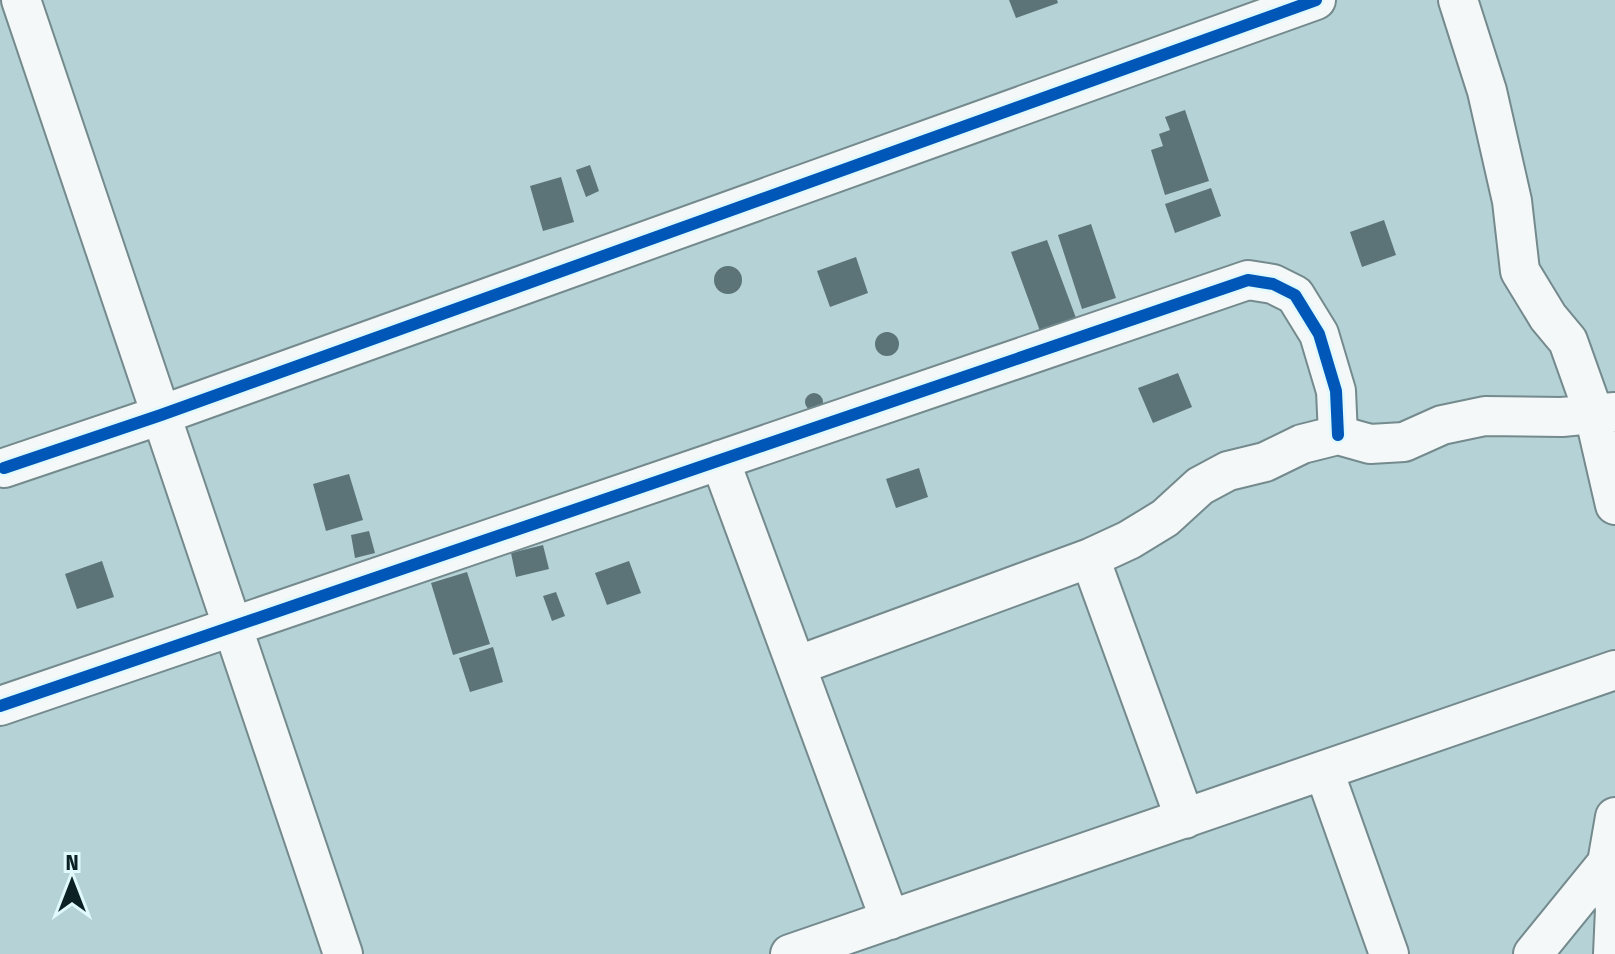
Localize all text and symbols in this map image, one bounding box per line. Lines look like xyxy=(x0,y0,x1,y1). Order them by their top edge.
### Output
north arrow xyxy=(32,842,112,922)
text: N xyxy=(65,849,79,876)

